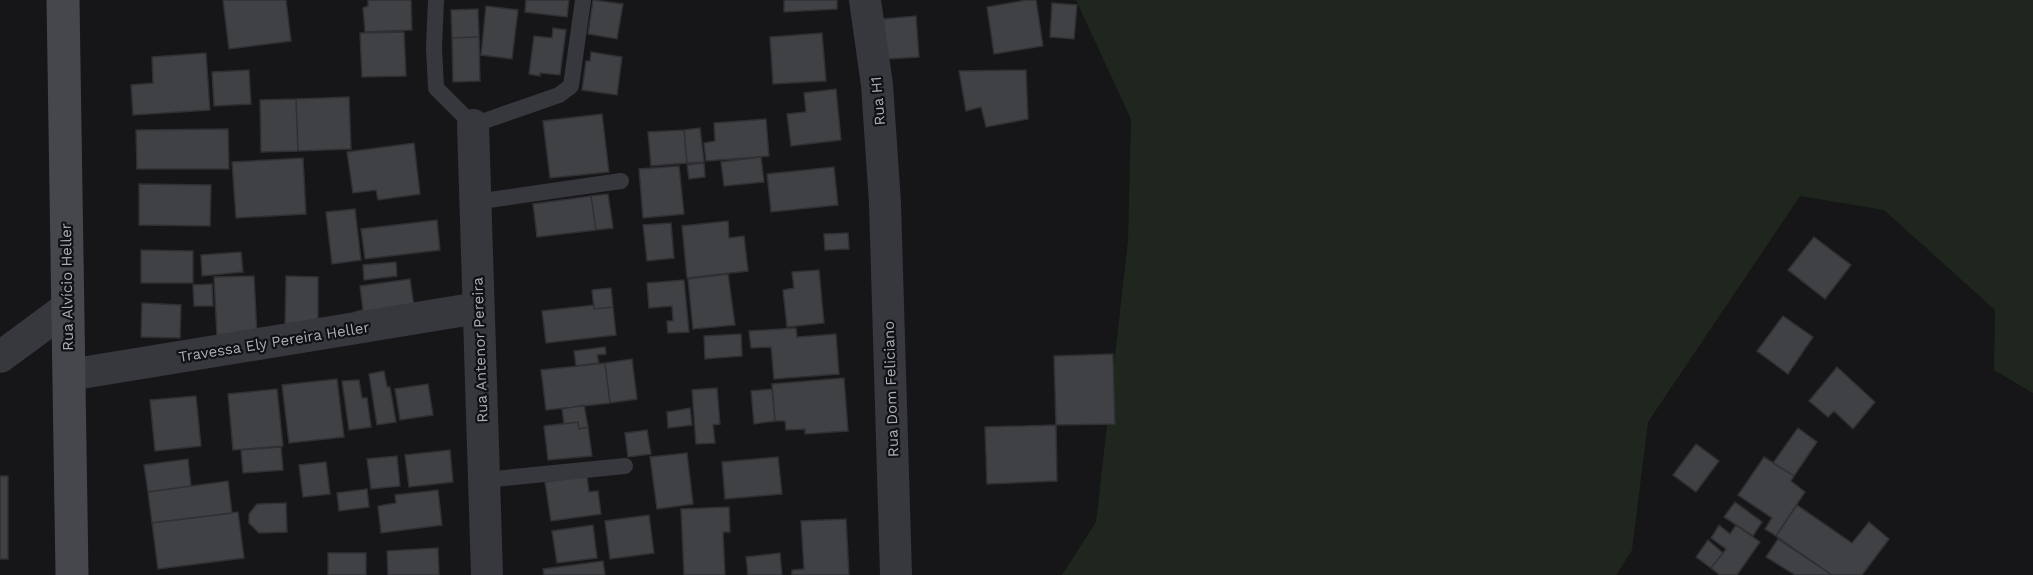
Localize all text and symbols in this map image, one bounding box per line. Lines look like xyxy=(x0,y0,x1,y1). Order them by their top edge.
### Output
street label: Rua H1 xyxy=(867,76,889,126)
street label: Rua Alvício Heller xyxy=(57,223,77,351)
street label: Rua Antenor Pereira xyxy=(468,276,492,423)
street label: Travessa Ely Pereira Heller xyxy=(177,318,371,366)
street label: Rua Dom Feliciano xyxy=(880,321,902,457)

